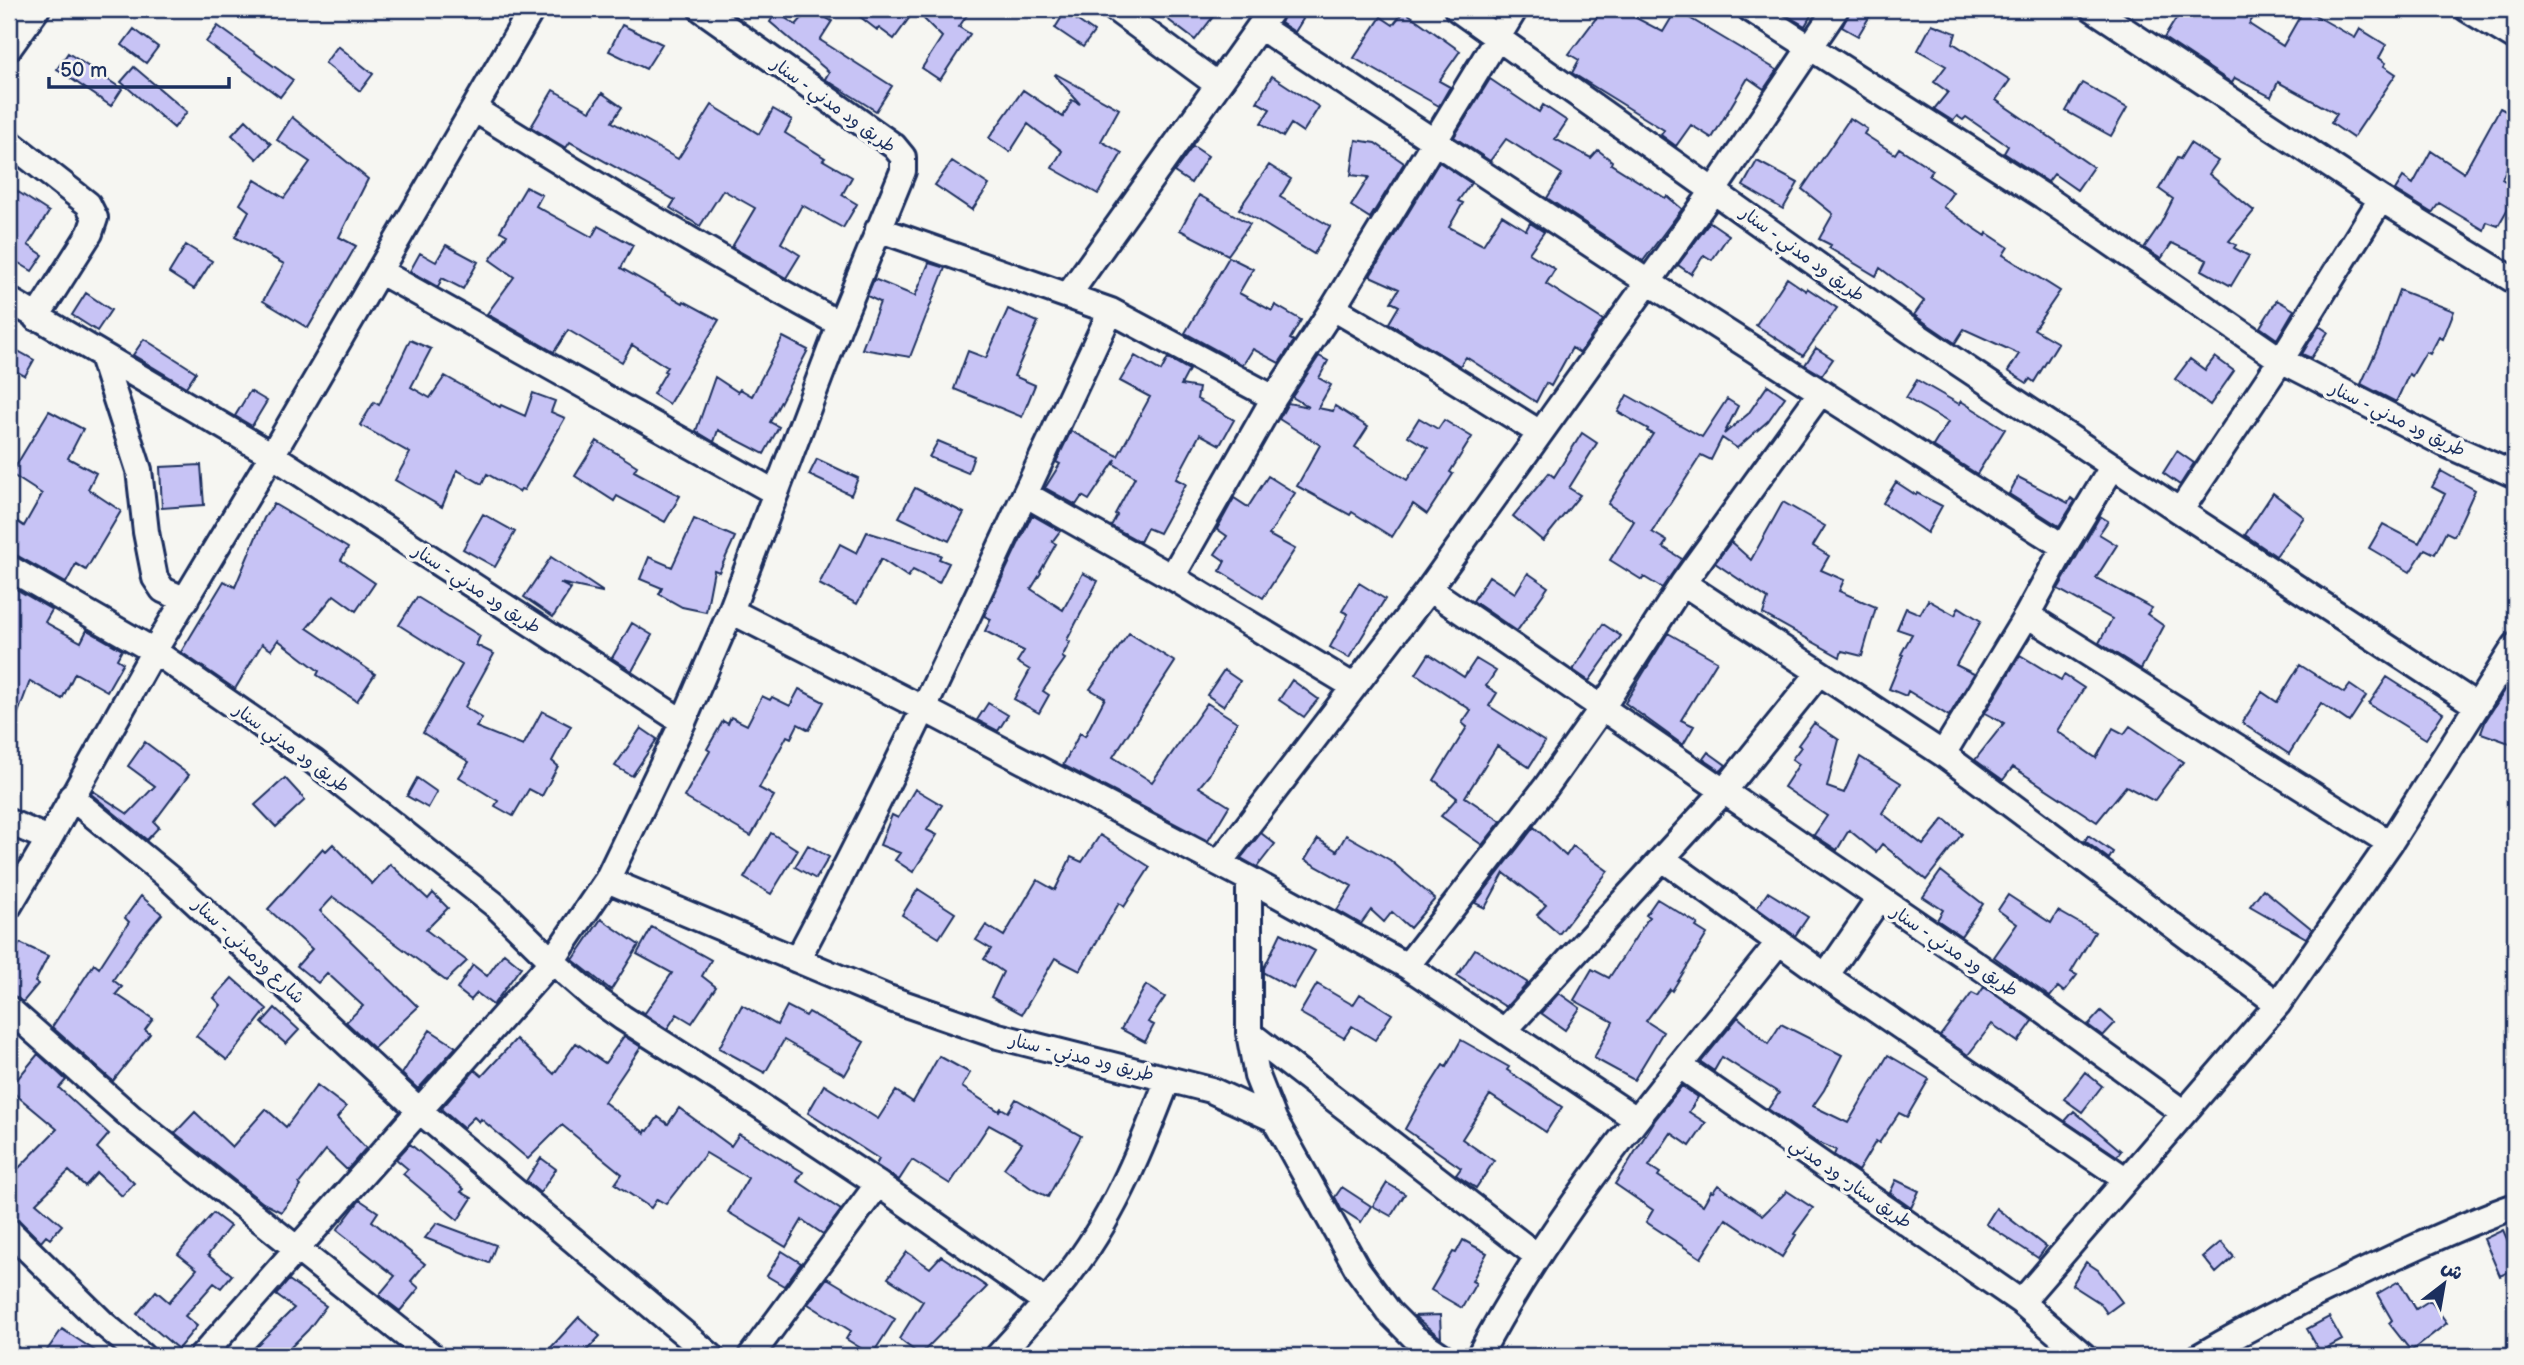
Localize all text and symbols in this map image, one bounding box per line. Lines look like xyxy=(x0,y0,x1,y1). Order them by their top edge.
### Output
scale bar xyxy=(49,46,229,90)
street label: طريق ود مدني - سنار xyxy=(763,52,900,161)
text: 50 m xyxy=(60,58,107,83)
street label: طريق ود مدني - سنار xyxy=(1732,201,1869,310)
street label: طريق ود مدني - سنار xyxy=(2323,377,2469,466)
street label: طريق ود مدني - سنار xyxy=(405,539,545,643)
street label: طريق ود مدني سنار xyxy=(225,698,354,802)
street label: شارع ودمدني - سنار xyxy=(184,893,309,1012)
street label: طريق ود مدني - سنار xyxy=(1883,900,2022,1006)
street label: طريق ود مدني - سنار xyxy=(1004,1029,1156,1090)
street label: طريق سنار- ود مدني xyxy=(1783,1134,1916,1237)
north arrow xyxy=(2408,1250,2478,1320)
text: ش xyxy=(2437,1255,2467,1286)

